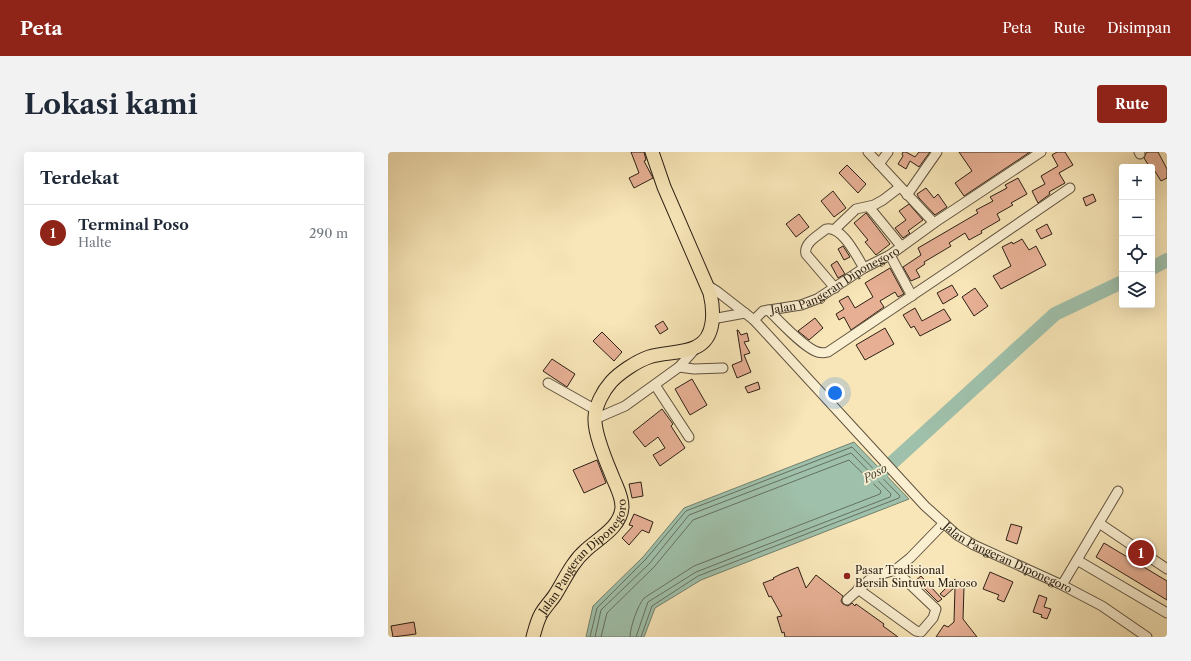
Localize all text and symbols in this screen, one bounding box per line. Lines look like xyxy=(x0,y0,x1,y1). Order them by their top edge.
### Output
text: Peta xyxy=(20,17,63,40)
text: Peta xyxy=(1002,19,1032,37)
text: Rute xyxy=(1054,19,1085,37)
text: Disimpan xyxy=(1107,19,1171,37)
button: Rute xyxy=(1097,85,1167,123)
text: Lokasi kami xyxy=(24,87,198,121)
map controls xyxy=(1119,164,1155,308)
button: + xyxy=(1119,164,1155,200)
text: Terdekat xyxy=(40,168,119,188)
button: − xyxy=(1119,200,1155,236)
text: Terminal Poso xyxy=(78,215,189,234)
text: 1 xyxy=(50,225,56,241)
text: 290 m xyxy=(309,225,348,241)
text: Halte xyxy=(78,234,112,250)
button: locate xyxy=(1119,236,1155,272)
street label: Jalan Pangeran Diponegoro xyxy=(768,243,902,317)
button: layers xyxy=(1119,272,1155,308)
your location xyxy=(825,383,845,403)
water label: Poso xyxy=(859,460,890,486)
street label: Jalan Pangeran Diponegoro xyxy=(535,498,629,619)
street label: Jalan Pangeran Diponegoro xyxy=(939,518,1075,596)
pin: 1 xyxy=(1128,538,1154,568)
place label: Pasar Tradisional Bersih Sintuwu Maroso xyxy=(855,563,977,590)
marker: Pasar Tradisional Bersih Sintuwu Maroso xyxy=(842,571,852,581)

